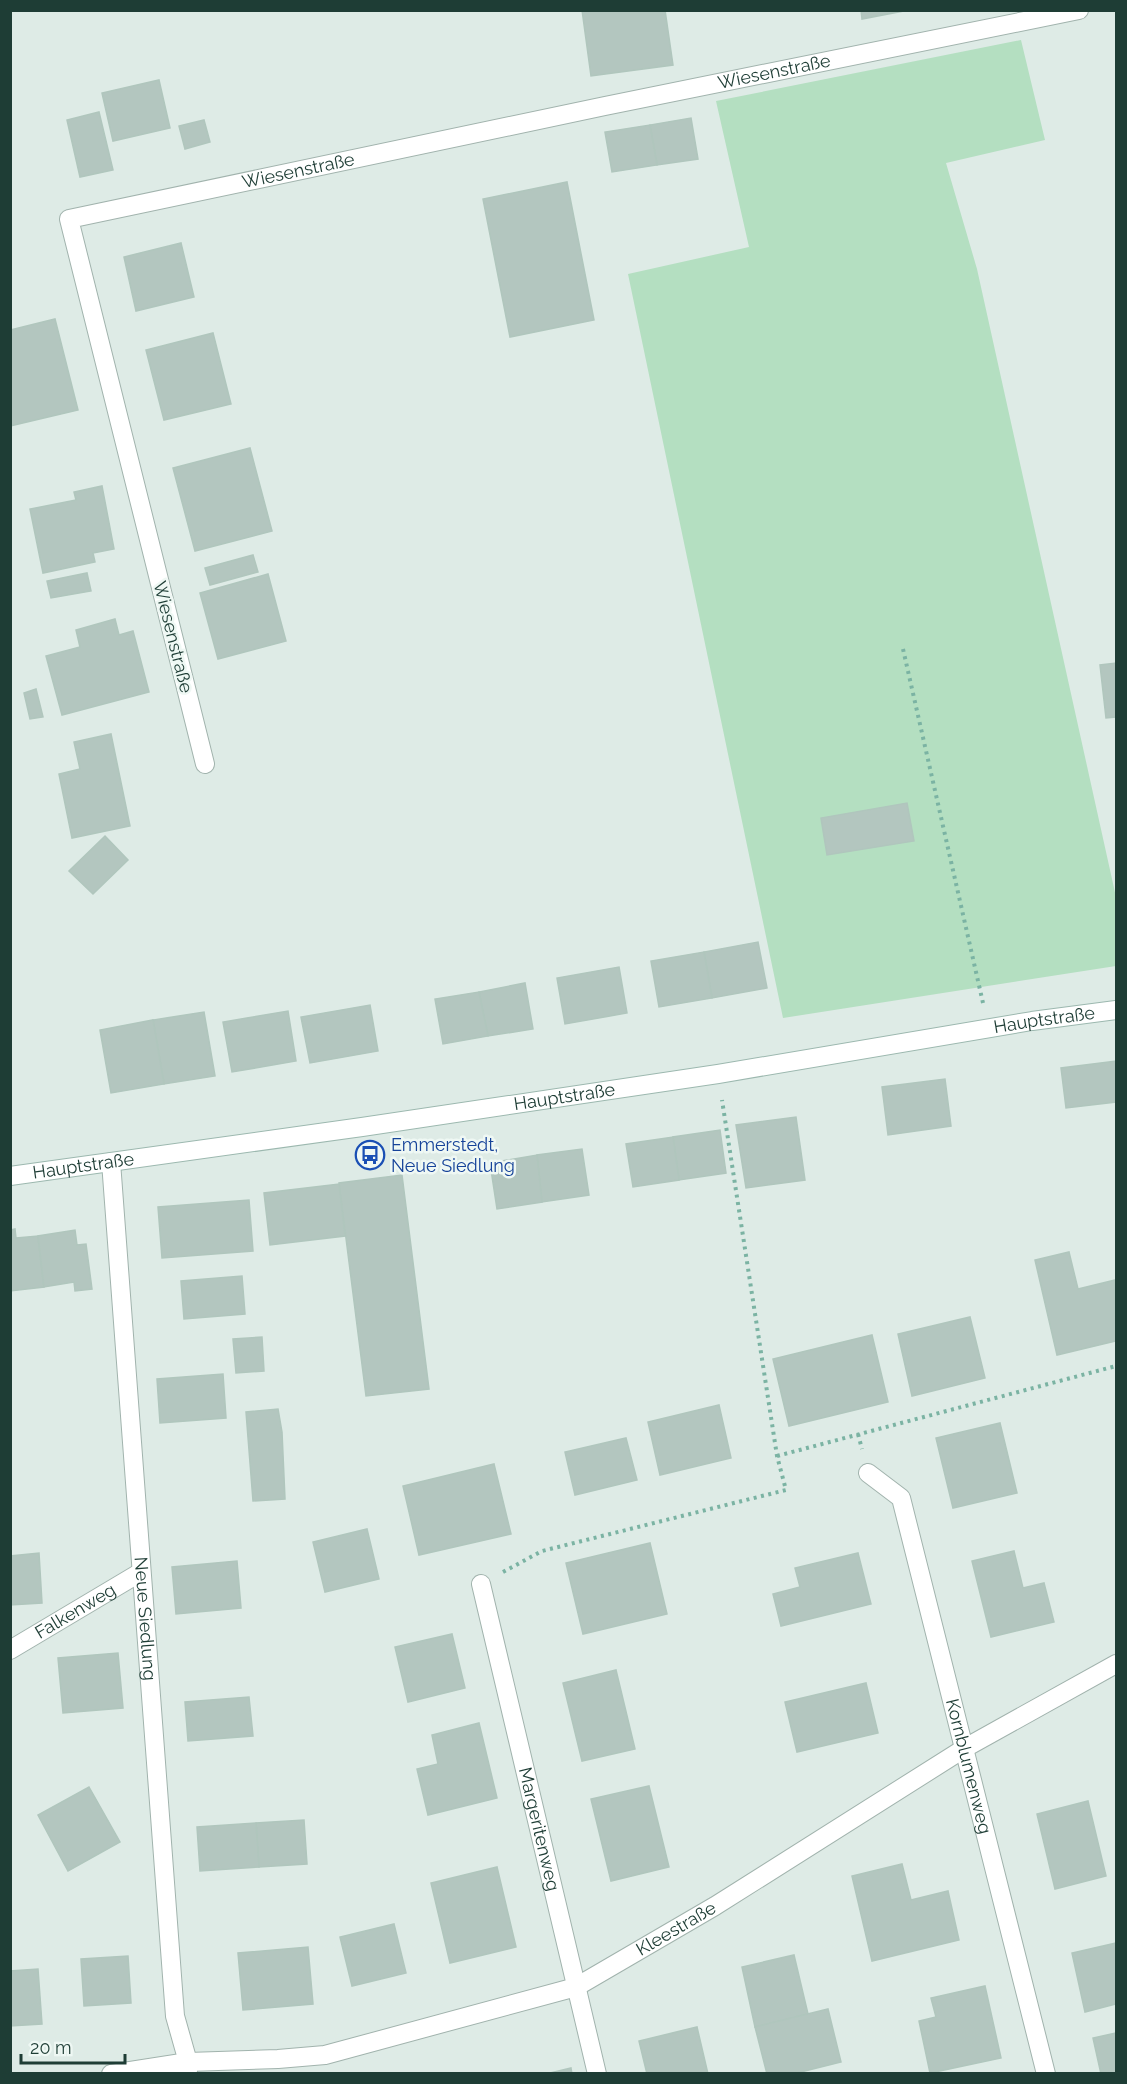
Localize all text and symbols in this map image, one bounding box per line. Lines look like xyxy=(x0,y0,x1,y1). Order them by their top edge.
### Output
street label: Wiesenstraße xyxy=(716,50,833,93)
street label: Wiesenstraße xyxy=(240,148,357,192)
street label: Wiesenstraße xyxy=(149,579,198,695)
street label: Hauptstraße xyxy=(992,1002,1096,1037)
street label: Hauptstraße xyxy=(512,1078,617,1114)
place label: Emmerstedt, Neue Siedlung xyxy=(391,1134,515,1176)
bus stop icon: Emmerstedt, Neue Siedlung xyxy=(354,1139,386,1171)
street label: Hauptstraße xyxy=(31,1148,136,1183)
street label: Neue Siedlung xyxy=(131,1556,161,1681)
street label: Falkenweg xyxy=(31,1579,119,1643)
street label: Kornblumenweg xyxy=(942,1696,996,1836)
street label: Margeritenweg xyxy=(515,1765,564,1893)
street label: Kleestraße xyxy=(632,1897,720,1960)
scale bar xyxy=(21,2027,124,2065)
text: 20 m xyxy=(30,2037,72,2058)

